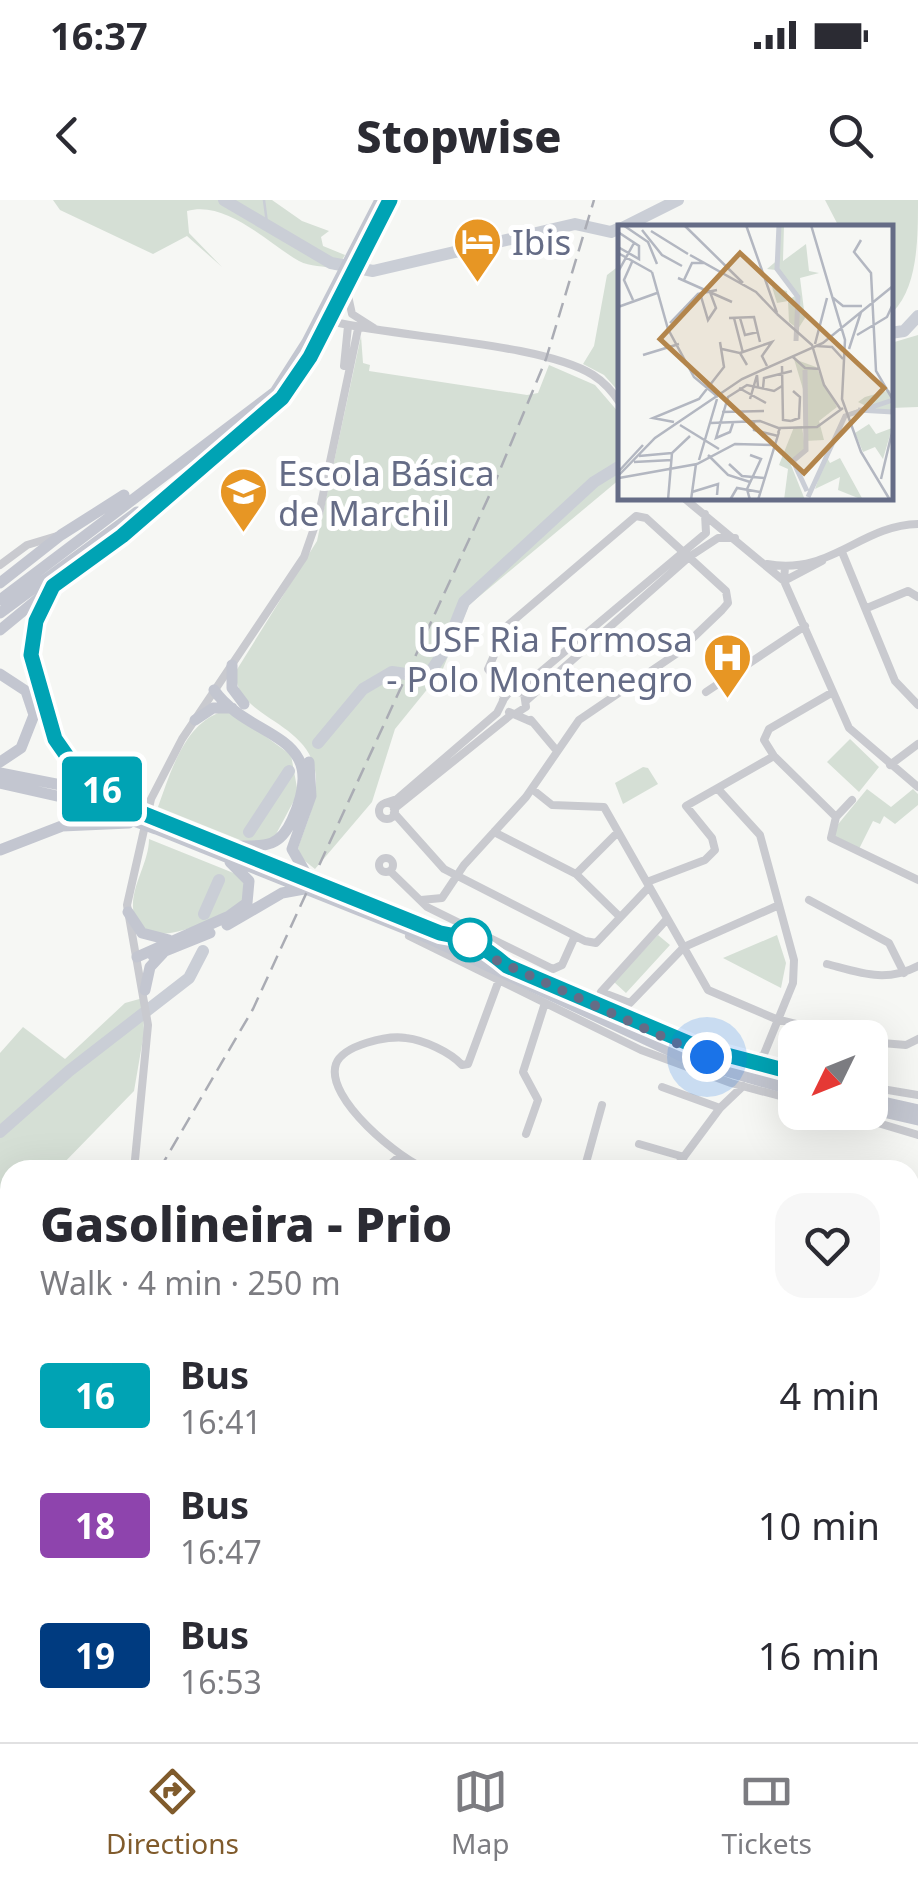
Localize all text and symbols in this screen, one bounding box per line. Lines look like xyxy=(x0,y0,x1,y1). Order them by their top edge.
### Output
text: 16:37 xyxy=(50,9,148,61)
text: Stopwise xyxy=(356,105,562,166)
icon: back xyxy=(40,108,95,163)
icon: search xyxy=(823,108,878,163)
hotel icon: Ibis xyxy=(451,215,503,283)
place label: Ibis xyxy=(512,218,571,265)
inset map xyxy=(618,225,893,500)
place label: Escola Básica de Marchil xyxy=(278,449,495,536)
school or university icon: Escola Básica de Marchil xyxy=(217,466,269,534)
place label: USF Ria Formosa - Polo Montenegro xyxy=(386,615,693,702)
hospital icon: USF Ria Formosa - Polo Montenegro xyxy=(702,632,754,700)
line badge: 16 xyxy=(57,756,147,822)
text: 16 xyxy=(82,766,122,813)
unlabelled marker xyxy=(449,919,491,961)
north arrow xyxy=(778,1020,888,1130)
map controls xyxy=(778,1020,888,1130)
your location xyxy=(682,1032,732,1082)
text: Gasolineira - Prio xyxy=(40,1191,452,1256)
button: heart xyxy=(775,1193,880,1298)
text: Walk · 4 min · 250 m xyxy=(40,1261,341,1304)
text: Bus xyxy=(180,1348,249,1400)
text: 4 min xyxy=(780,1369,880,1421)
text: 16 xyxy=(75,1372,115,1419)
text: 16:41 xyxy=(180,1400,262,1443)
text: Bus xyxy=(180,1478,249,1530)
text: 10 min xyxy=(758,1499,880,1551)
text: 18 xyxy=(75,1502,115,1549)
text: 16:47 xyxy=(180,1530,262,1573)
text: Bus xyxy=(180,1608,249,1660)
text: 16 min xyxy=(758,1629,880,1681)
text: 19 xyxy=(75,1632,115,1679)
text: 16:53 xyxy=(180,1660,262,1703)
tab: Directions xyxy=(106,1764,239,1862)
tab: Map xyxy=(451,1764,509,1862)
tab: Tickets xyxy=(721,1764,812,1862)

